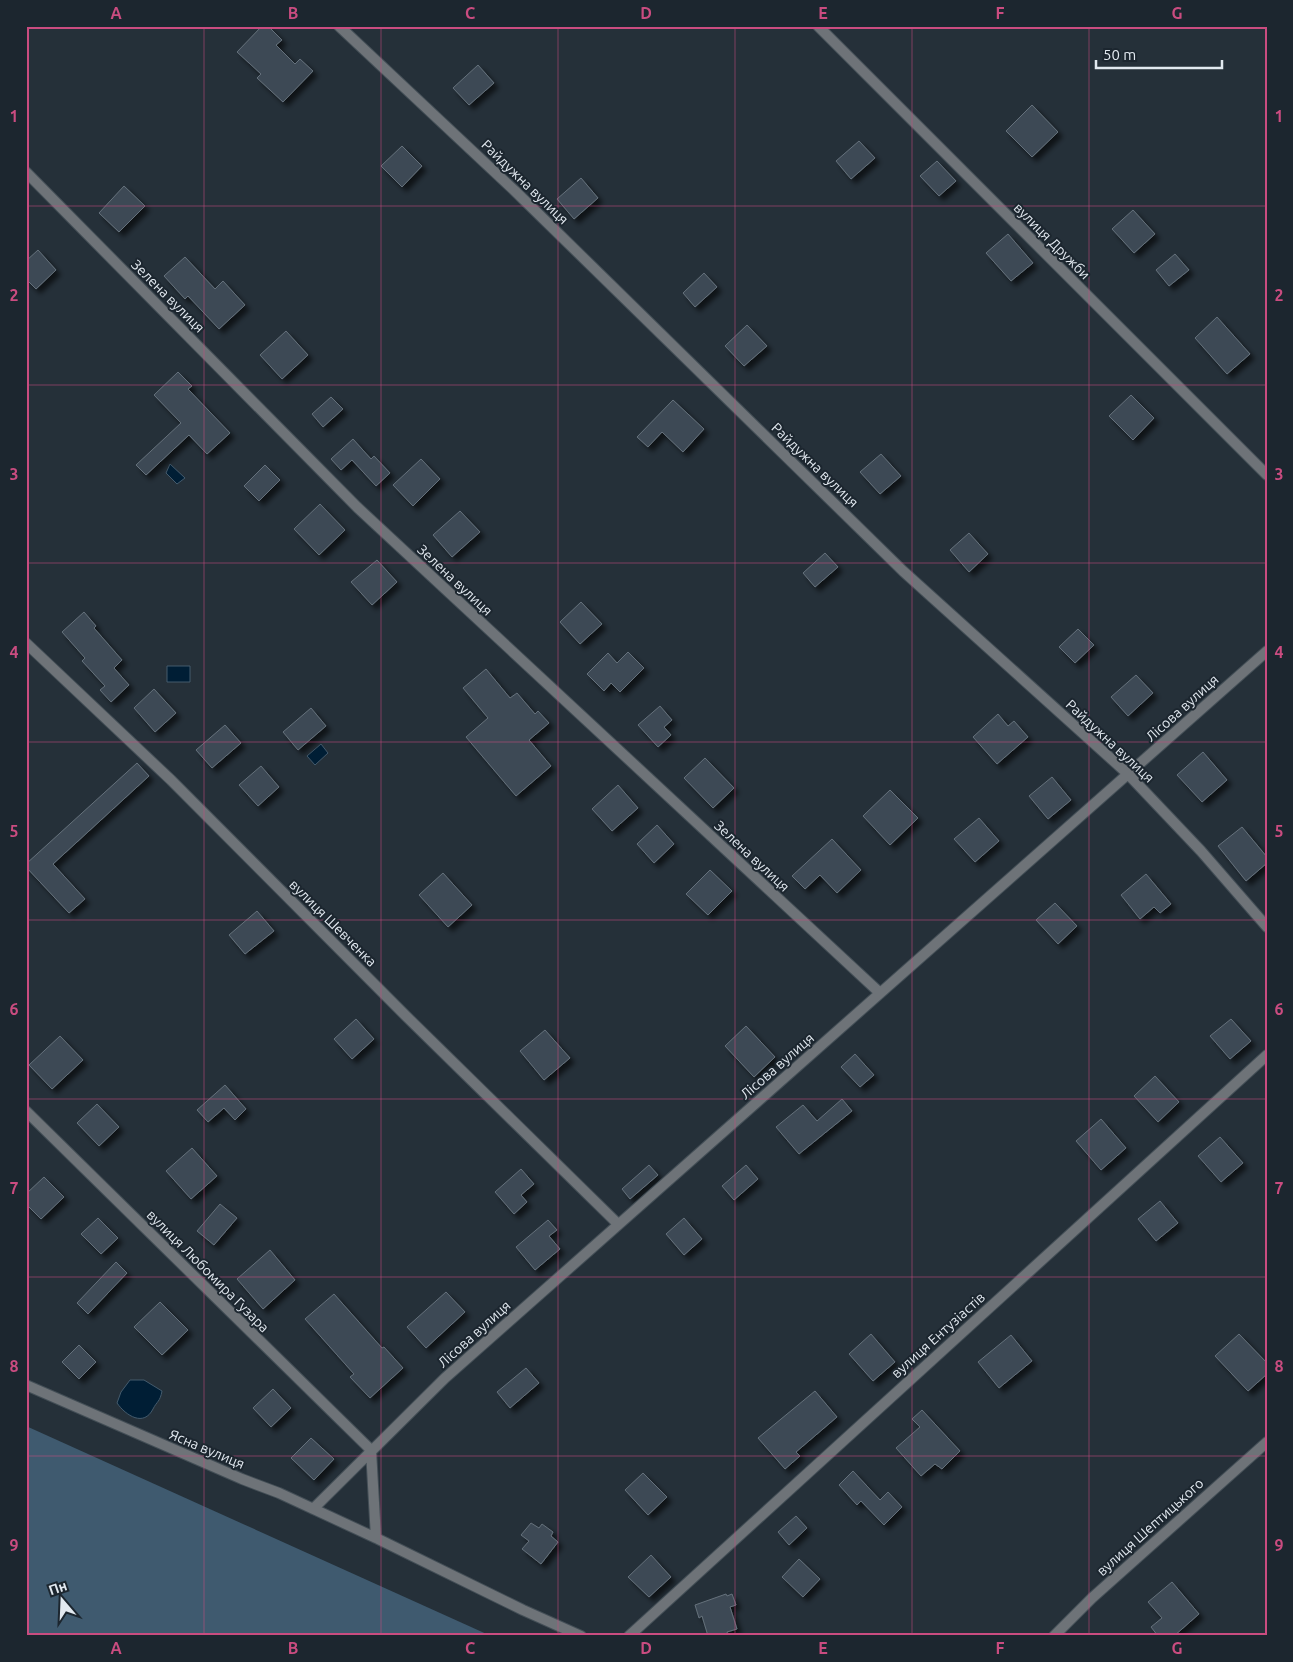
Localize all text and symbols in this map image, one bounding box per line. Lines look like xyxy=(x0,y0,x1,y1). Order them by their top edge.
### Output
text: A xyxy=(110,4,122,22)
text: B xyxy=(288,4,298,22)
text: C xyxy=(465,4,475,22)
text: D xyxy=(640,4,652,22)
text: E xyxy=(818,4,828,22)
text: F xyxy=(996,4,1005,22)
text: G xyxy=(1171,4,1183,22)
scale bar xyxy=(1096,38,1222,70)
text: 50 m xyxy=(1103,46,1136,63)
text: 1 xyxy=(9,107,19,125)
text: 1 xyxy=(1274,107,1284,125)
street label: Райдужна вулиця xyxy=(478,137,572,227)
street label: вулиця Дружби xyxy=(1011,200,1093,282)
street label: Зелена вулиця xyxy=(128,256,208,336)
text: 2 xyxy=(9,286,19,304)
text: 2 xyxy=(1274,286,1284,304)
street label: Райдужна вулиця xyxy=(768,420,862,510)
text: 3 xyxy=(9,465,19,483)
text: 3 xyxy=(1274,465,1284,483)
street label: Зелена вулиця xyxy=(414,541,496,619)
text: 4 xyxy=(9,643,19,661)
text: 4 xyxy=(1274,643,1284,661)
street label: Лісова вулиця xyxy=(1142,671,1222,745)
street label: Райдужна вулиця xyxy=(1063,696,1157,786)
street label: Зелена вулиця xyxy=(711,817,793,895)
text: 5 xyxy=(9,822,19,840)
text: 5 xyxy=(1274,822,1284,840)
street label: вулиця Шевченка xyxy=(286,876,380,970)
text: 6 xyxy=(9,1000,19,1018)
text: 6 xyxy=(1274,1000,1284,1018)
street label: Лісова вулиця xyxy=(737,1030,817,1102)
text: 7 xyxy=(9,1179,19,1197)
text: 7 xyxy=(1274,1179,1284,1197)
street label: вулиця Любомира Гузара xyxy=(144,1207,272,1335)
street label: вулиця Ентузіастів xyxy=(888,1289,988,1381)
street label: Лісова вулиця xyxy=(434,1297,514,1371)
text: 8 xyxy=(9,1357,19,1375)
text: 8 xyxy=(1274,1357,1284,1375)
street label: Ясна вулиця xyxy=(167,1426,247,1472)
street label: вулиця Шептицького xyxy=(1093,1475,1207,1579)
text: 9 xyxy=(9,1536,19,1554)
text: 9 xyxy=(1274,1536,1284,1554)
north arrow xyxy=(38,1574,88,1624)
text: Пн xyxy=(46,1577,69,1598)
text: A xyxy=(110,1639,122,1657)
text: B xyxy=(288,1639,298,1657)
text: C xyxy=(465,1639,475,1657)
text: D xyxy=(640,1639,652,1657)
text: E xyxy=(818,1639,828,1657)
text: F xyxy=(996,1639,1005,1657)
text: G xyxy=(1171,1639,1183,1657)

